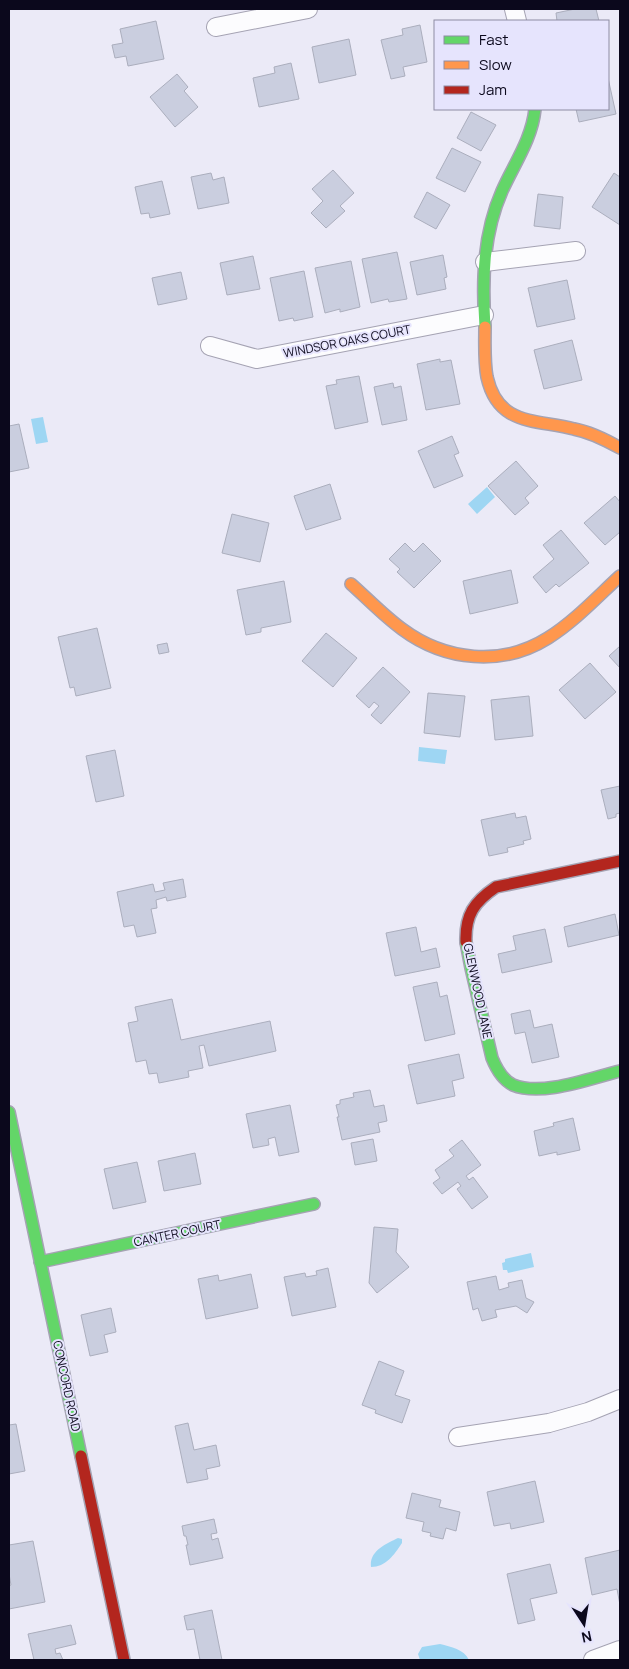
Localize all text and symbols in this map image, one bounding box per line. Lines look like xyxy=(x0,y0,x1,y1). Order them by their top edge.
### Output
legend xyxy=(434,20,609,110)
text: Fast xyxy=(479,29,508,50)
text: Slow xyxy=(479,54,512,75)
text: Jam xyxy=(479,79,507,100)
street label: WINDSOR OAKS COURT xyxy=(282,320,413,362)
street label: GLENWOOD LANE xyxy=(460,942,496,1040)
street label: CANTER COURT xyxy=(132,1215,223,1251)
street label: CONCORD ROAD xyxy=(49,1339,85,1433)
north arrow xyxy=(559,1599,609,1649)
text: N xyxy=(580,1627,594,1648)

